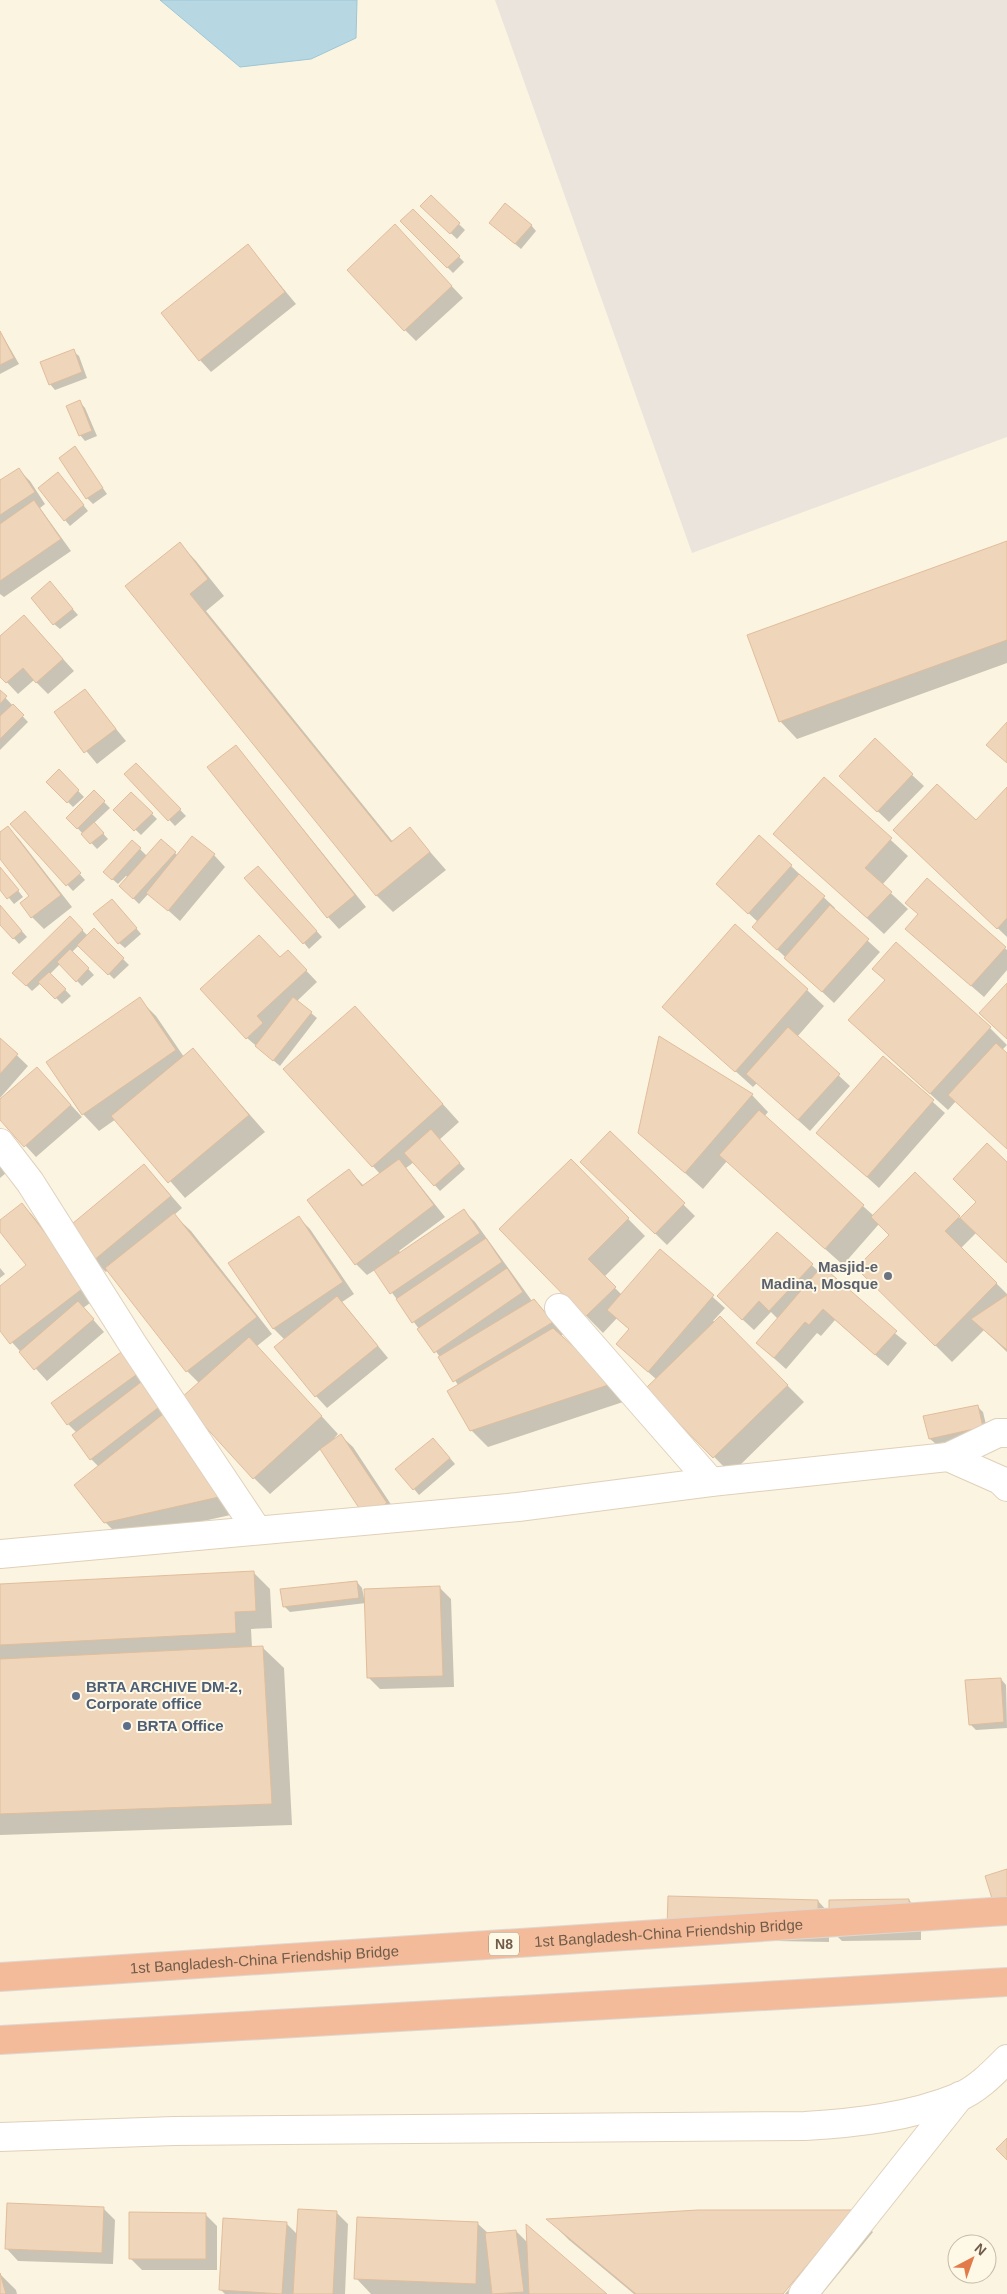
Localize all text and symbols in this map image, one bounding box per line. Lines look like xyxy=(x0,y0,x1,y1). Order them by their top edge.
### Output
place label: Masjid-e Madina, Mosque xyxy=(761,1258,878,1292)
marker: Masjid-e Madina, Mosque xyxy=(882,1270,894,1282)
place label: BRTA ARCHIVE DM-2, Corporate office xyxy=(86,1678,242,1712)
marker: BRTA ARCHIVE DM-2, Corporate office xyxy=(70,1690,82,1702)
place label: BRTA Office xyxy=(137,1717,224,1734)
marker: BRTA Office xyxy=(121,1720,133,1732)
street label: 1st Bangladesh-China Friendship Bridge xyxy=(534,1915,804,1950)
road number: N8 xyxy=(489,1932,519,1956)
street label: 1st Bangladesh-China Friendship Bridge xyxy=(129,1942,399,1976)
north arrow xyxy=(947,2234,997,2284)
text: N xyxy=(971,2240,990,2259)

